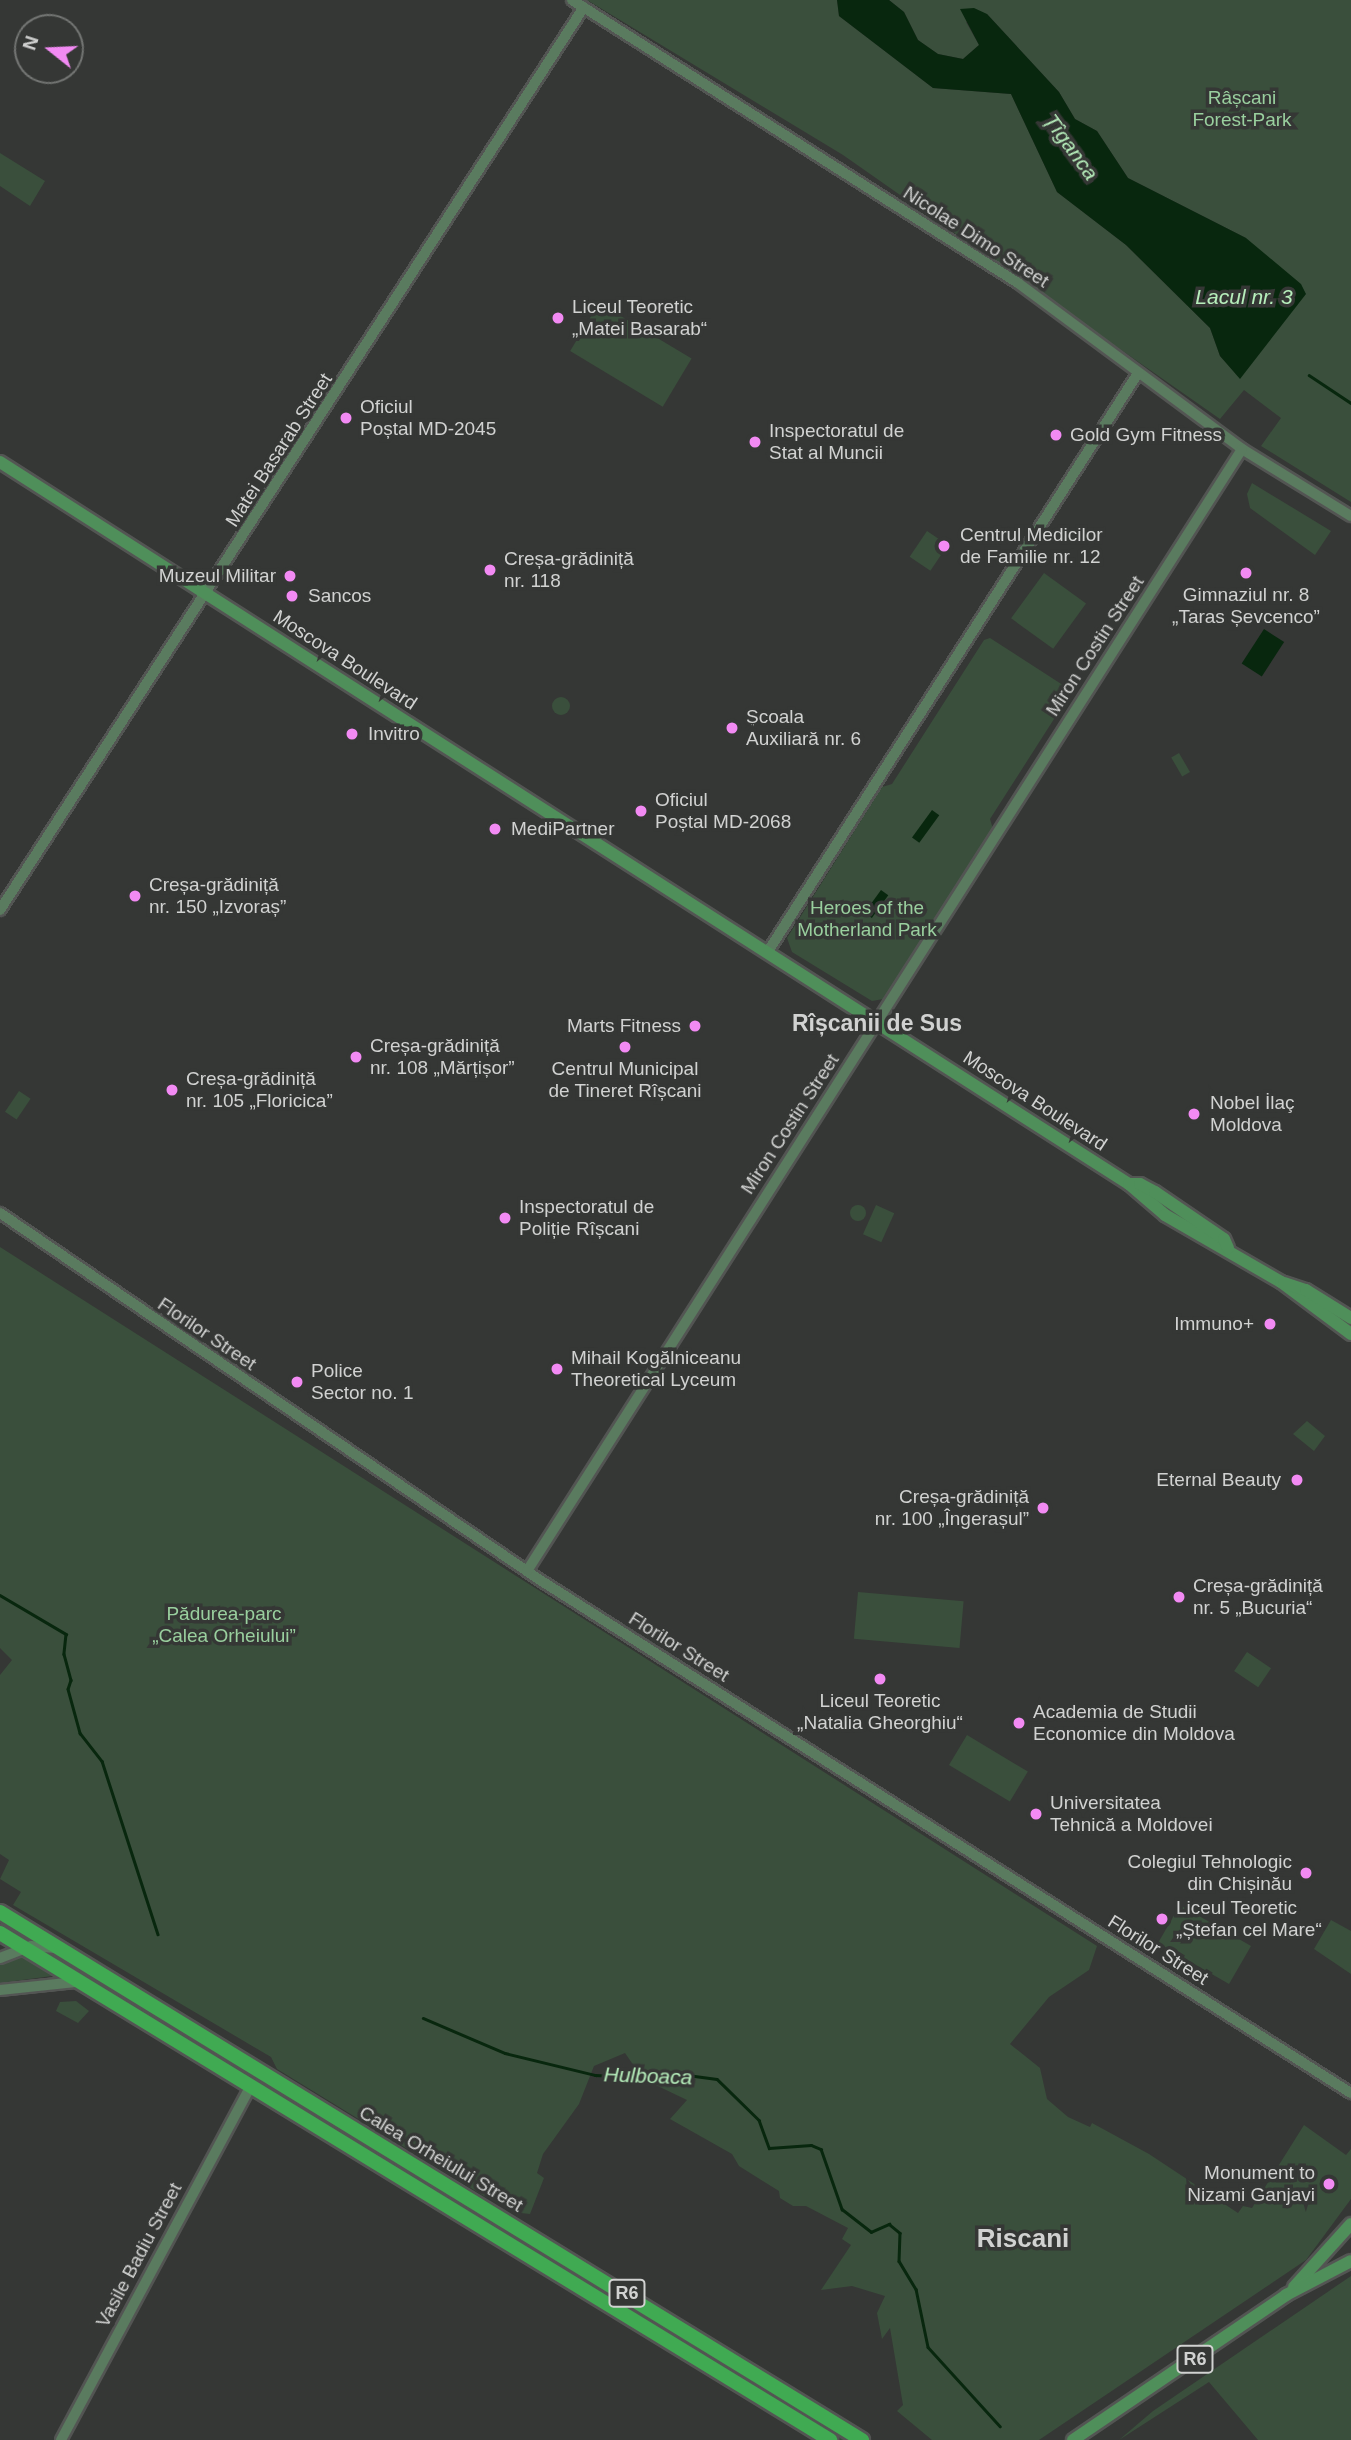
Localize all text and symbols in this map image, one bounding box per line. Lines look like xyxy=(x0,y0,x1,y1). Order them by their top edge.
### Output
north arrow xyxy=(14,14,84,84)
text: N xyxy=(18,33,43,53)
park label: Râșcani Forest-Park xyxy=(1192,87,1292,131)
water label: Țîganca xyxy=(1039,109,1103,185)
street label: Nicolae Dimo Street xyxy=(899,181,1053,293)
water label: Lacul nr. 3 xyxy=(1195,284,1293,310)
place label: Liceul Teoretic „Matei Basarab“ xyxy=(572,296,707,340)
marker: Liceul Teoretic „Matei Basarab“ xyxy=(550,310,566,326)
street label: Matei Basarab Street xyxy=(221,369,337,531)
place label: Oficiul Poștal MD-2045 xyxy=(360,396,496,440)
marker: Oficiul Poștal MD-2045 xyxy=(338,410,354,426)
place label: Inspectoratul de Stat al Muncii xyxy=(769,420,904,464)
place label: Gold Gym Fitness xyxy=(1070,424,1222,446)
marker: Gold Gym Fitness xyxy=(1048,427,1064,443)
marker: Inspectoratul de Stat al Muncii xyxy=(747,434,763,450)
place label: Centrul Medicilor de Familie nr. 12 xyxy=(960,524,1103,568)
marker: Centrul Medicilor de Familie nr. 12 xyxy=(934,536,954,556)
place label: Creșa-grădiniță nr. 118 xyxy=(504,548,634,592)
marker: Creșa-grădiniță nr. 118 xyxy=(482,562,498,578)
place label: Muzeul Militar xyxy=(159,565,276,587)
marker: Gimnaziul nr. 8 „Taras Șevcenco” xyxy=(1238,565,1254,581)
marker: Muzeul Militar xyxy=(282,568,298,584)
street label: Miron Costin Street xyxy=(1041,572,1149,720)
place label: Gimnaziul nr. 8 „Taras Șevcenco” xyxy=(1172,584,1320,628)
place label: Sancos xyxy=(308,585,371,607)
marker: Sancos xyxy=(282,586,302,606)
street label: Moscova Boulevard xyxy=(269,605,421,715)
place label: Școala Auxiliară nr. 6 xyxy=(746,706,861,750)
marker: Școala Auxiliară nr. 6 xyxy=(724,720,740,736)
place label: Invitro xyxy=(368,723,420,745)
marker: Invitro xyxy=(342,724,362,744)
place label: Oficiul Poștal MD-2068 xyxy=(655,789,791,833)
marker: Oficiul Poștal MD-2068 xyxy=(633,803,649,819)
place label: MediPartner xyxy=(511,818,614,840)
marker: MediPartner xyxy=(485,819,505,839)
place label: Creșa-grădiniță nr. 150 „Izvoraș” xyxy=(149,874,286,918)
marker: Creșa-grădiniță nr. 150 „Izvoraș” xyxy=(127,888,143,904)
park label: Heroes of the Motherland Park xyxy=(797,897,937,941)
district label: Rîșcanii de Sus xyxy=(792,1009,962,1037)
place label: Marts Fitness xyxy=(567,1015,681,1037)
marker: Marts Fitness xyxy=(687,1018,703,1034)
place label: Creșa-grădiniță nr. 108 „Mărțișor” xyxy=(370,1035,515,1079)
marker: Centrul Municipal de Tineret Rîșcani xyxy=(617,1039,633,1055)
street label: Moscova Boulevard xyxy=(959,1046,1111,1156)
marker: Creșa-grădiniță nr. 108 „Mărțișor” xyxy=(348,1049,364,1065)
street label: Miron Costin Street xyxy=(736,1050,844,1198)
place label: Centrul Municipal de Tineret Rîșcani xyxy=(548,1058,702,1102)
place label: Creșa-grădiniță nr. 105 „Floricica” xyxy=(186,1068,333,1112)
marker: Creșa-grădiniță nr. 105 „Floricica” xyxy=(164,1082,180,1098)
place label: Nobel İlaç Moldova xyxy=(1210,1092,1294,1136)
marker: Nobel İlaç Moldova xyxy=(1184,1104,1204,1124)
place label: Inspectoratul de Poliție Rîșcani xyxy=(519,1196,654,1240)
marker: Inspectoratul de Poliție Rîșcani xyxy=(497,1210,513,1226)
street label: Florilor Street xyxy=(153,1293,261,1375)
place label: Immuno+ xyxy=(1174,1313,1254,1335)
marker: Immuno+ xyxy=(1260,1314,1280,1334)
place label: Mihail Kogălniceanu Theoretical Lyceum xyxy=(571,1347,741,1391)
place label: Police Sector no. 1 xyxy=(311,1360,413,1404)
marker: Mihail Kogălniceanu Theoretical Lyceum xyxy=(549,1361,565,1377)
marker: Police Sector no. 1 xyxy=(289,1374,305,1390)
place label: Eternal Beauty xyxy=(1156,1469,1281,1491)
marker: Eternal Beauty xyxy=(1287,1470,1307,1490)
place label: Creșa-grădiniță nr. 100 „Îngerașul” xyxy=(875,1486,1029,1530)
marker: Creșa-grădiniță nr. 100 „Îngerașul” xyxy=(1035,1500,1051,1516)
place label: Creșa-grădiniță nr. 5 „Bucuria“ xyxy=(1193,1575,1323,1619)
marker: Creșa-grădiniță nr. 5 „Bucuria“ xyxy=(1171,1589,1187,1605)
park label: Pădurea-parc „Calea Orheiului” xyxy=(152,1603,296,1647)
street label: Florilor Street xyxy=(625,1607,733,1687)
marker: Liceul Teoretic „Natalia Gheorghiu“ xyxy=(872,1671,888,1687)
place label: Liceul Teoretic „Natalia Gheorghiu“ xyxy=(797,1690,963,1734)
place label: Academia de Studii Economice din Moldova xyxy=(1033,1701,1235,1745)
marker: Academia de Studii Economice din Moldova xyxy=(1011,1715,1027,1731)
place label: Universitatea Tehnică a Moldovei xyxy=(1050,1792,1213,1836)
marker: Universitatea Tehnică a Moldovei xyxy=(1028,1806,1044,1822)
place label: Colegiul Tehnologic din Chișinău xyxy=(1127,1851,1292,1895)
marker: Colegiul Tehnologic din Chișinău xyxy=(1298,1865,1314,1881)
place label: Liceul Teoretic „Ștefan cel Mare“ xyxy=(1176,1897,1322,1941)
street label: Florilor Street xyxy=(1104,1910,1212,1990)
marker: Liceul Teoretic „Ștefan cel Mare“ xyxy=(1154,1911,1170,1927)
water label: Hulboaca xyxy=(603,2062,693,2090)
street label: Calea Orheiului Street xyxy=(355,2101,527,2217)
place label: Monument to Nizami Ganjavi xyxy=(1187,2162,1315,2206)
marker: Monument to Nizami Ganjavi xyxy=(1321,2176,1337,2192)
street label: Vasile Badiu Street xyxy=(91,2179,187,2331)
district label: Riscani xyxy=(977,2223,1069,2255)
road number: R6 xyxy=(608,2278,646,2308)
road number: R6 xyxy=(1176,2344,1214,2374)

